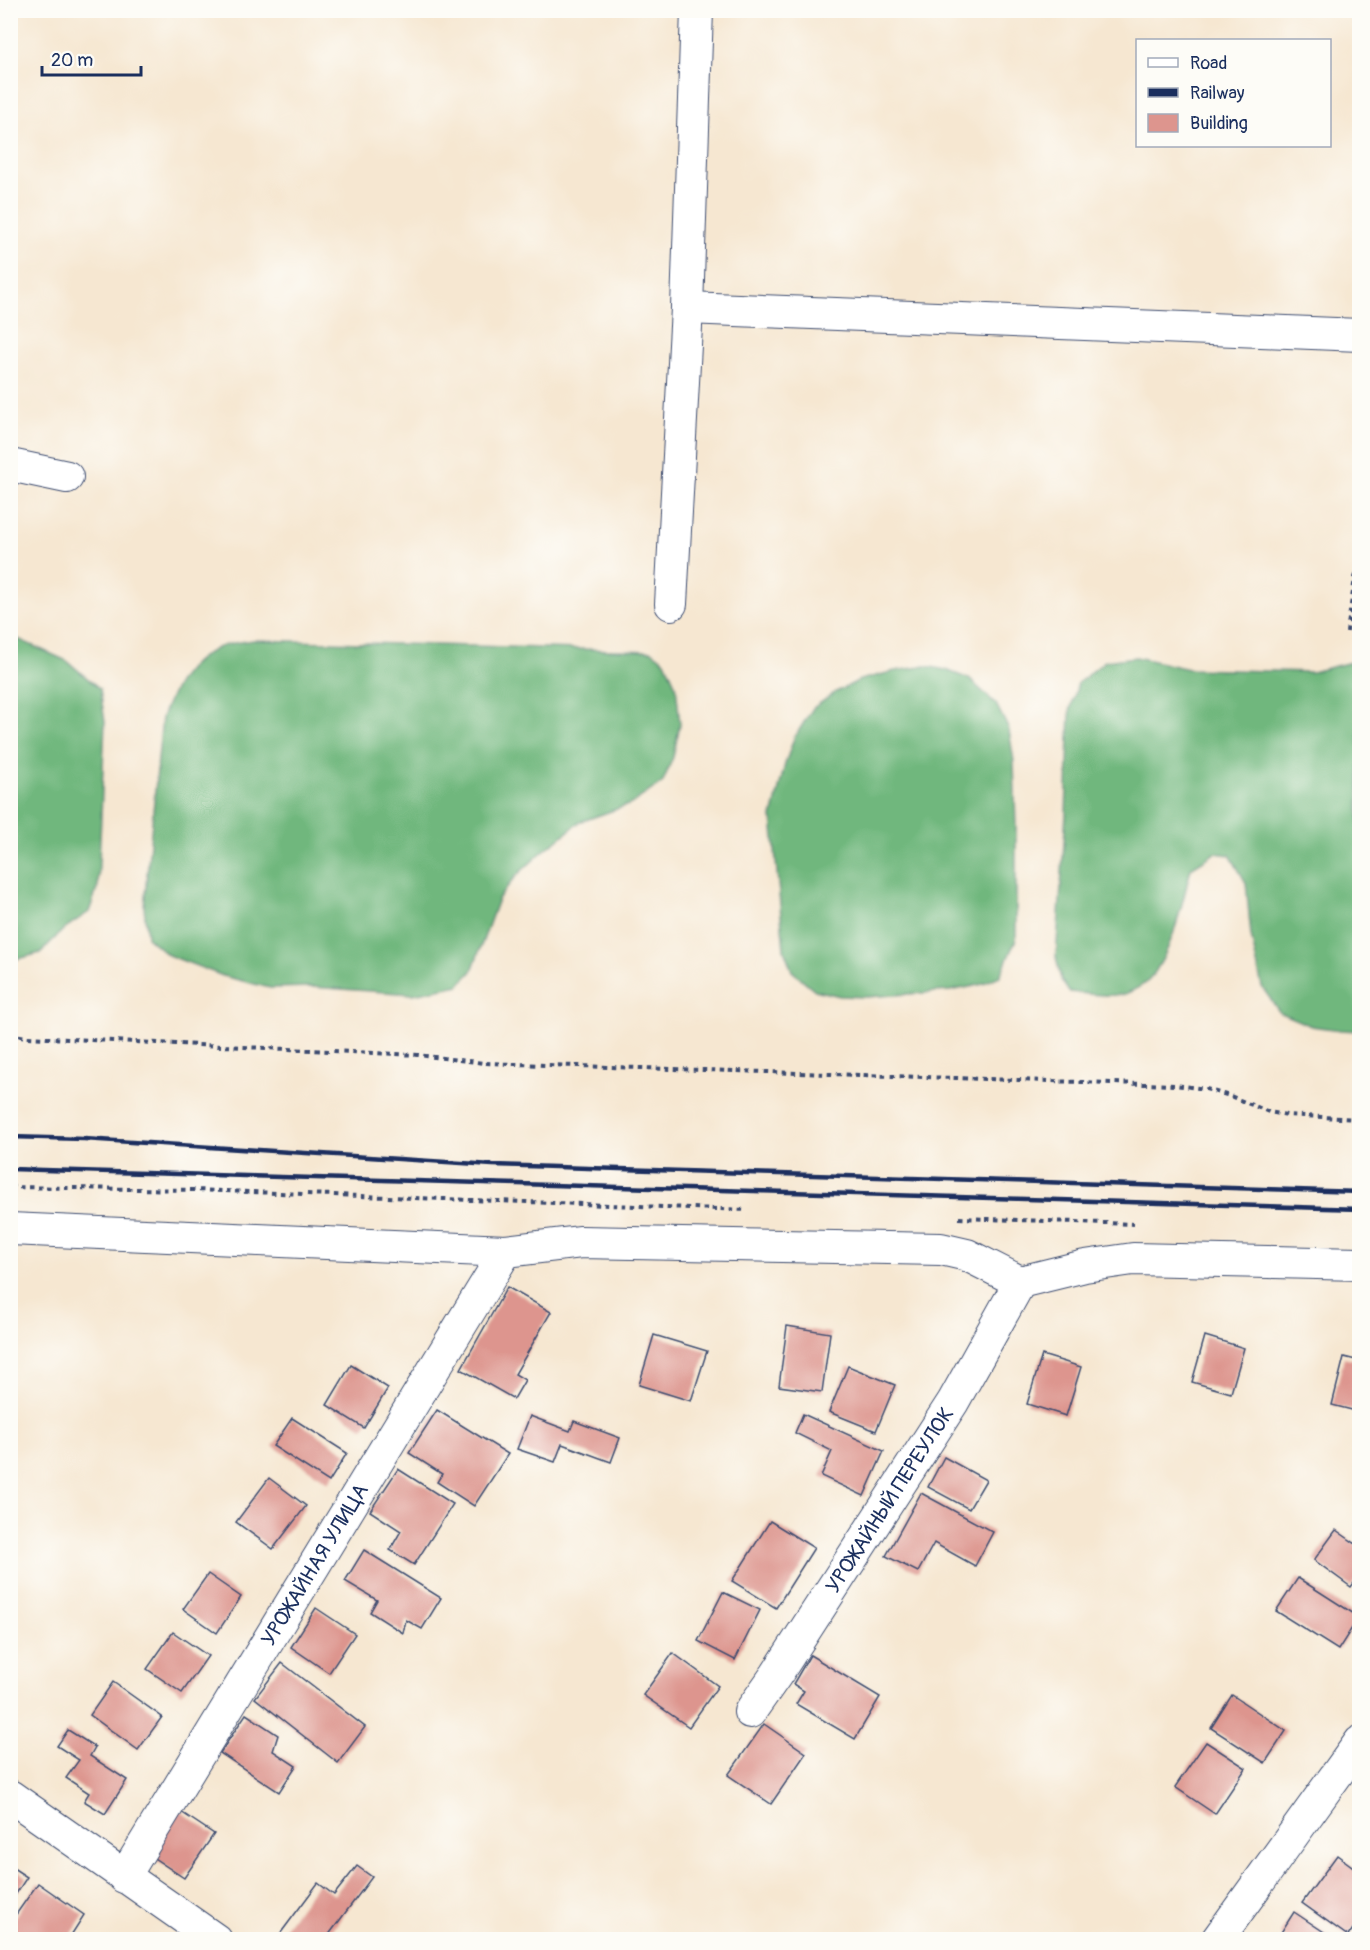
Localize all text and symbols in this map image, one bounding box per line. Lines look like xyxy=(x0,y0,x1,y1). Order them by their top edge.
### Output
scale bar xyxy=(42,39,141,77)
legend xyxy=(1136,39,1331,147)
text: 20 m xyxy=(51,49,93,72)
text: Road xyxy=(1190,52,1227,75)
text: Railway xyxy=(1190,82,1245,105)
text: Building xyxy=(1190,112,1248,135)
street label: УРОЖАЙНЫЙ ПЕРЕУЛОК xyxy=(820,1402,960,1598)
street label: УРОЖАЙНАЯ УЛИЦА xyxy=(255,1479,375,1651)

